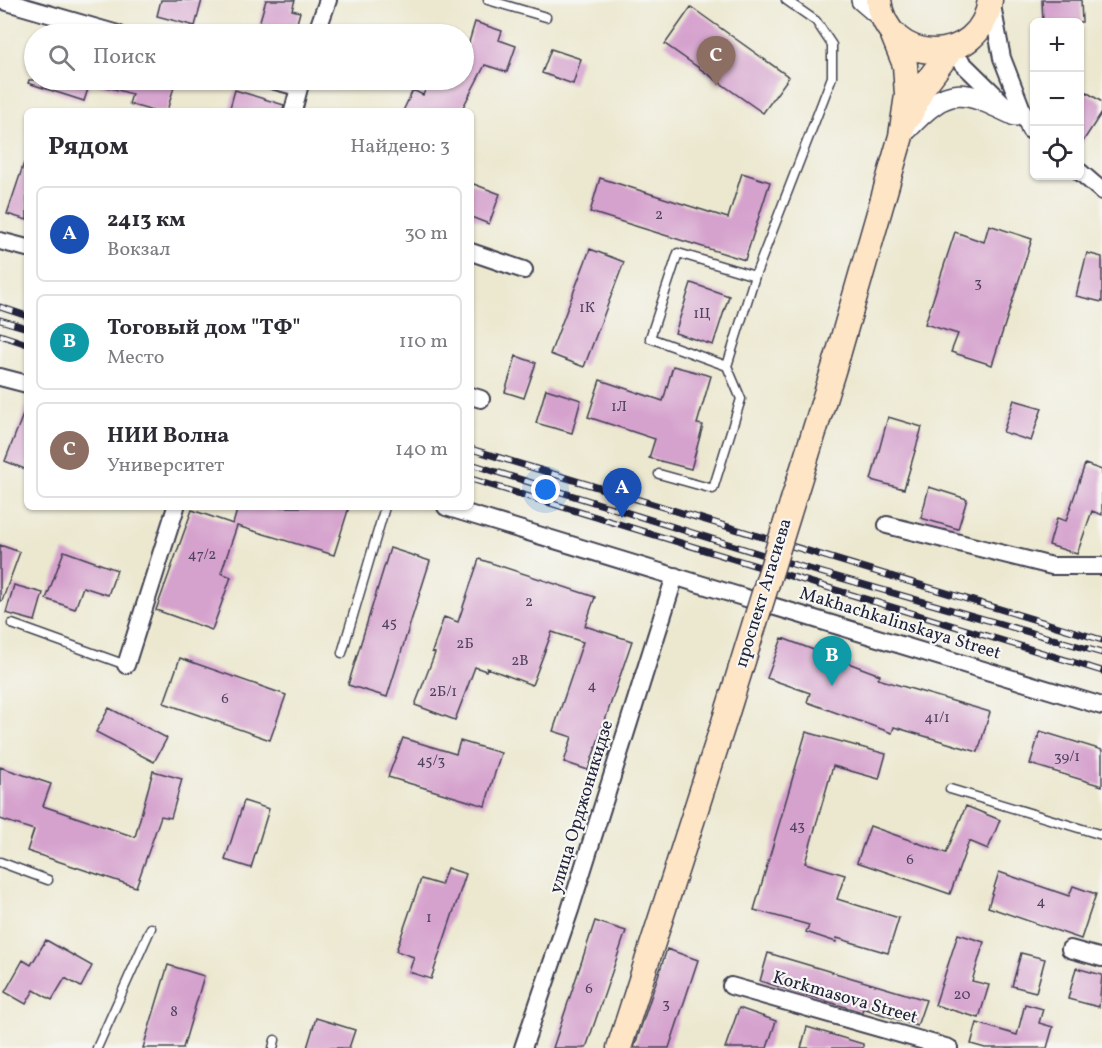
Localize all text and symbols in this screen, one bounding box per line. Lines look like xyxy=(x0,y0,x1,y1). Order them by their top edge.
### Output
map controls xyxy=(1030,18,1084,180)
button: + xyxy=(1030,18,1084,72)
search box xyxy=(24,24,474,90)
pin: C xyxy=(696,36,736,86)
icon: search xyxy=(45,41,78,74)
text: Поиск xyxy=(93,42,156,73)
button: − xyxy=(1030,72,1084,126)
button: locate xyxy=(1030,126,1084,180)
text: Рядом xyxy=(48,129,128,165)
text: Найдено: 3 xyxy=(350,133,450,161)
text: 2413 км xyxy=(107,205,186,236)
house number: 2 xyxy=(655,205,663,226)
text: A xyxy=(62,220,77,248)
text: 30 m xyxy=(404,220,448,248)
text: Вокзал xyxy=(107,236,170,264)
house number: 3 xyxy=(974,273,982,294)
house number: 1К xyxy=(579,298,595,319)
house number: 1Ц xyxy=(693,304,711,325)
text: Тоговый дом "ТФ" xyxy=(107,313,301,344)
text: B xyxy=(63,328,76,356)
text: 110 m xyxy=(399,328,448,356)
text: Место xyxy=(107,344,164,372)
house number: 1Л xyxy=(611,397,627,418)
text: НИИ Волна xyxy=(107,421,229,452)
text: C xyxy=(63,436,76,464)
text: 140 m xyxy=(395,436,448,464)
text: Университет xyxy=(107,452,224,480)
pin: A xyxy=(602,468,642,518)
your location xyxy=(531,475,560,504)
street label: проспект Агасиева xyxy=(729,515,799,671)
house number: 47/2 xyxy=(188,545,216,566)
street label: Makhachkalinskaya Street xyxy=(796,581,1004,667)
house number: 2 xyxy=(525,592,533,613)
house number: 45 xyxy=(381,613,397,634)
house number: 2Б xyxy=(456,634,474,655)
pin: B xyxy=(812,636,852,686)
house number: 2В xyxy=(511,651,529,672)
house number: 4 xyxy=(588,676,597,697)
house number: 2Б/1 xyxy=(429,682,457,703)
house number: 6 xyxy=(221,689,229,710)
house number: 41/1 xyxy=(924,708,950,729)
street label: улица Орджоникидзе xyxy=(544,717,620,897)
house number: 39/1 xyxy=(1054,747,1080,768)
house number: 45/3 xyxy=(417,751,445,772)
house number: 43 xyxy=(789,816,805,837)
house number: 6 xyxy=(906,850,914,871)
house number: 4 xyxy=(1037,892,1046,913)
house number: 1 xyxy=(426,908,432,929)
street label: Korkmasova Street xyxy=(770,965,920,1031)
house number: 6 xyxy=(585,979,593,1000)
house number: 20 xyxy=(954,985,970,1006)
house number: 3 xyxy=(662,994,670,1015)
house number: 8 xyxy=(170,1002,178,1023)

